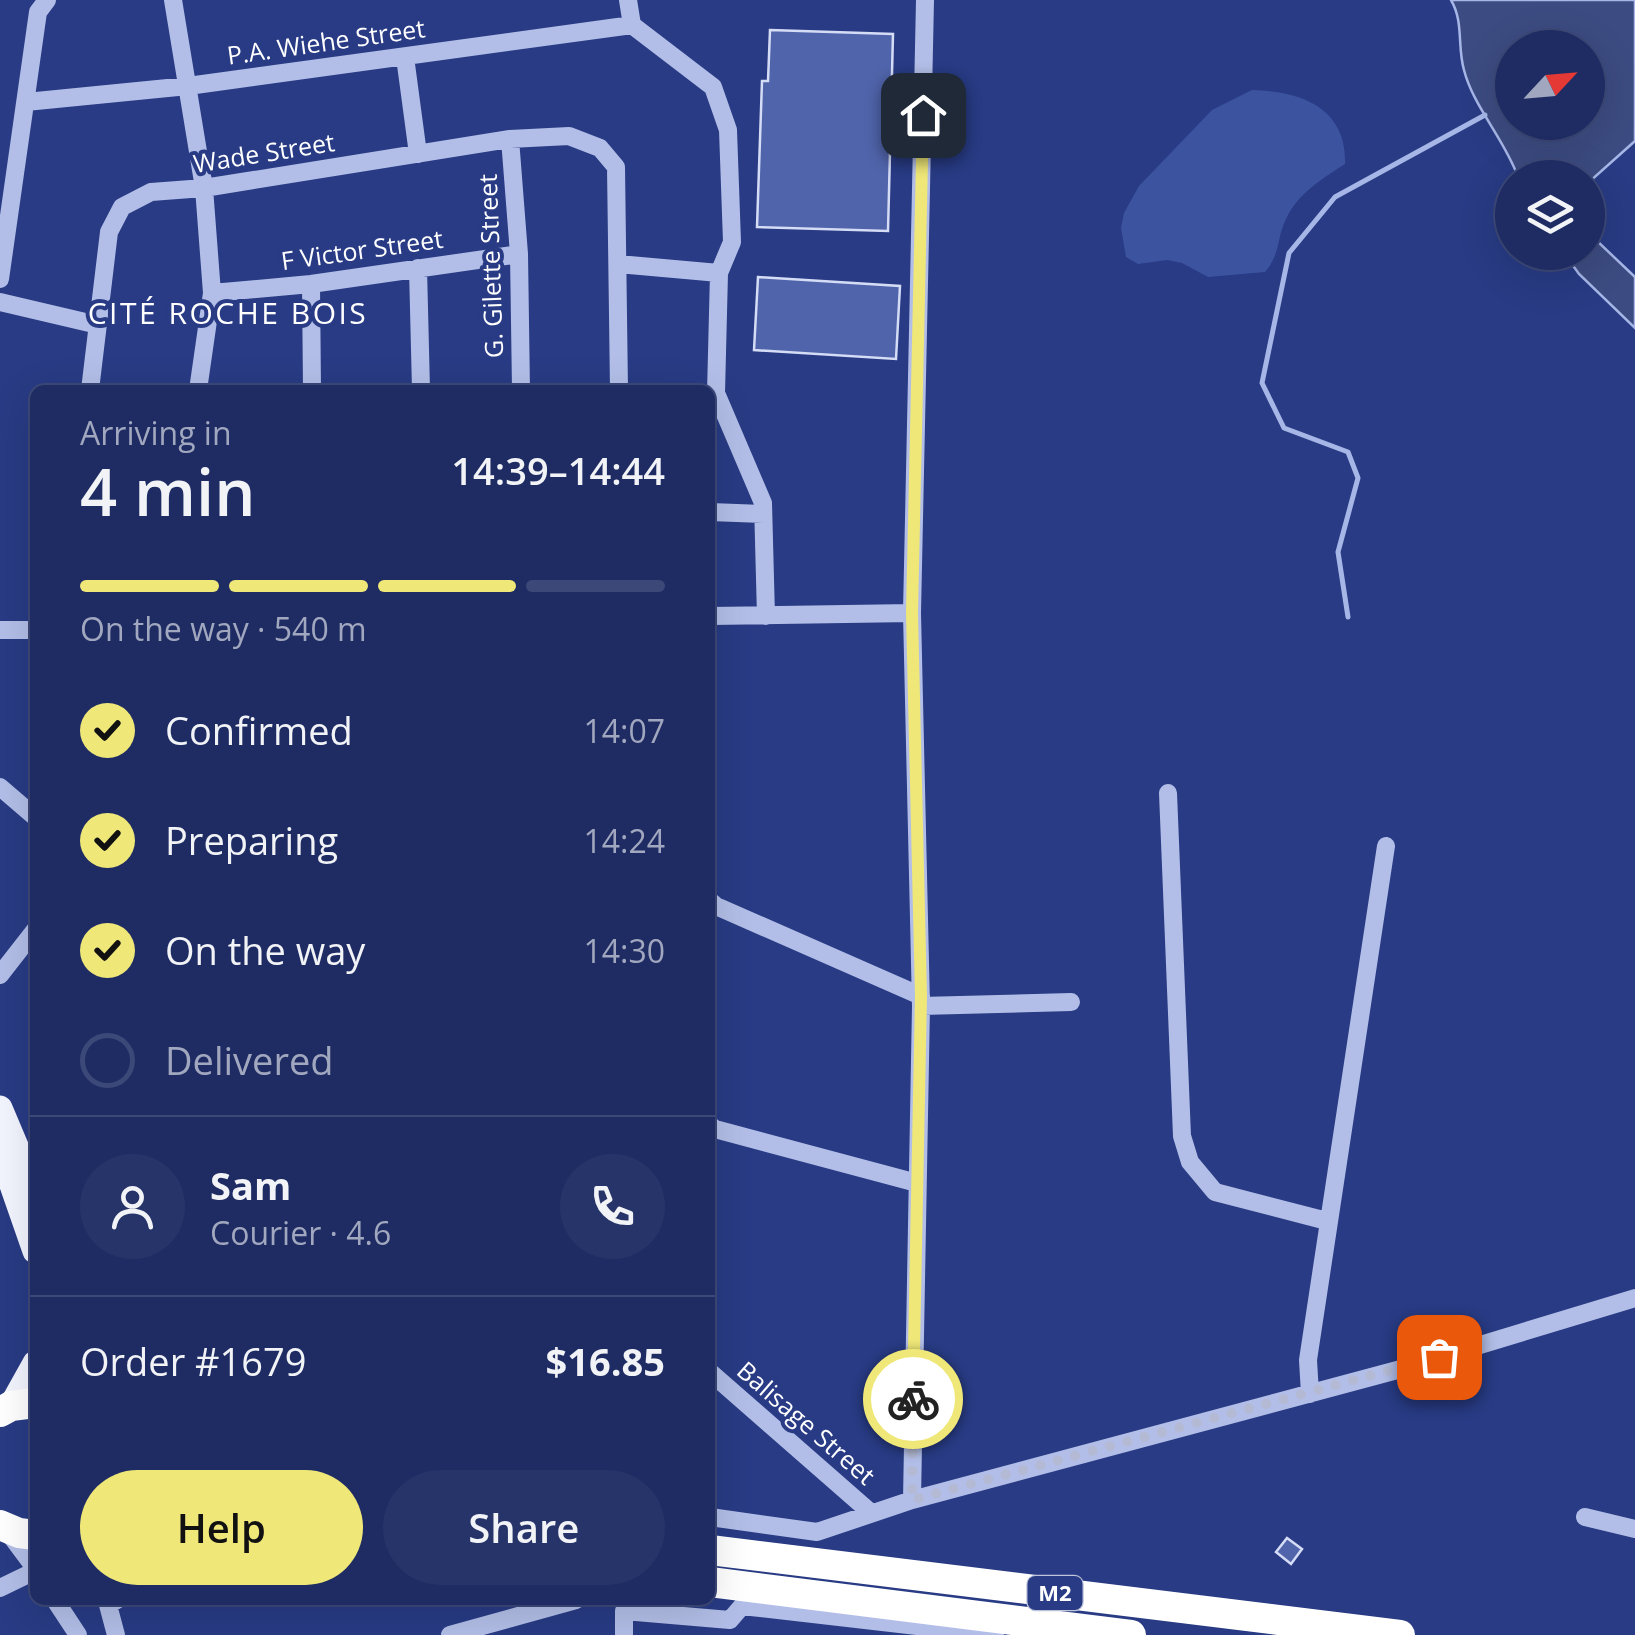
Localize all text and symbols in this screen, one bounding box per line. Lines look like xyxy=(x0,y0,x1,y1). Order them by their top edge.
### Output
street label: P.A. Wiehe Street xyxy=(225,10,427,72)
north arrow xyxy=(1495,30,1605,140)
map controls xyxy=(1495,30,1605,270)
pin xyxy=(881,73,966,158)
icon: home xyxy=(896,88,951,143)
street label: Wade Street xyxy=(191,124,337,180)
button: layers xyxy=(1495,160,1605,270)
street label: G. Gilette Street xyxy=(470,173,510,359)
street label: F Victor Street xyxy=(279,221,445,277)
district label: CITÉ ROCHE BOIS xyxy=(88,292,368,333)
text: Arriving in xyxy=(80,411,232,454)
text: 14:39–14:44 xyxy=(451,444,665,496)
text: 4 min xyxy=(80,447,255,535)
text: On the way · 540 m xyxy=(80,607,367,650)
icon: check xyxy=(80,703,135,758)
text: Confirmed xyxy=(165,704,353,756)
text: 14:07 xyxy=(583,709,665,752)
icon: check xyxy=(80,813,135,868)
text: Preparing xyxy=(165,814,338,866)
text: 14:24 xyxy=(583,819,665,862)
icon: check xyxy=(80,923,135,978)
text: On the way xyxy=(165,924,365,976)
text: 14:30 xyxy=(583,929,665,972)
text: Delivered xyxy=(165,1034,334,1086)
button: person xyxy=(80,1154,185,1259)
button: phone xyxy=(560,1154,665,1259)
text: Sam xyxy=(210,1159,291,1211)
text: Courier · 4.6 xyxy=(210,1211,391,1254)
pin xyxy=(1397,1315,1482,1400)
icon: bag xyxy=(1412,1330,1467,1385)
text: Order #1679 xyxy=(80,1335,307,1387)
text: $16.85 xyxy=(546,1335,665,1387)
courier xyxy=(863,1349,963,1449)
street label: Balisage Street xyxy=(730,1353,883,1492)
icon: bike xyxy=(886,1372,941,1427)
button: Help xyxy=(80,1470,363,1585)
button: Share xyxy=(383,1470,665,1585)
road number: M2 xyxy=(1028,1576,1082,1610)

